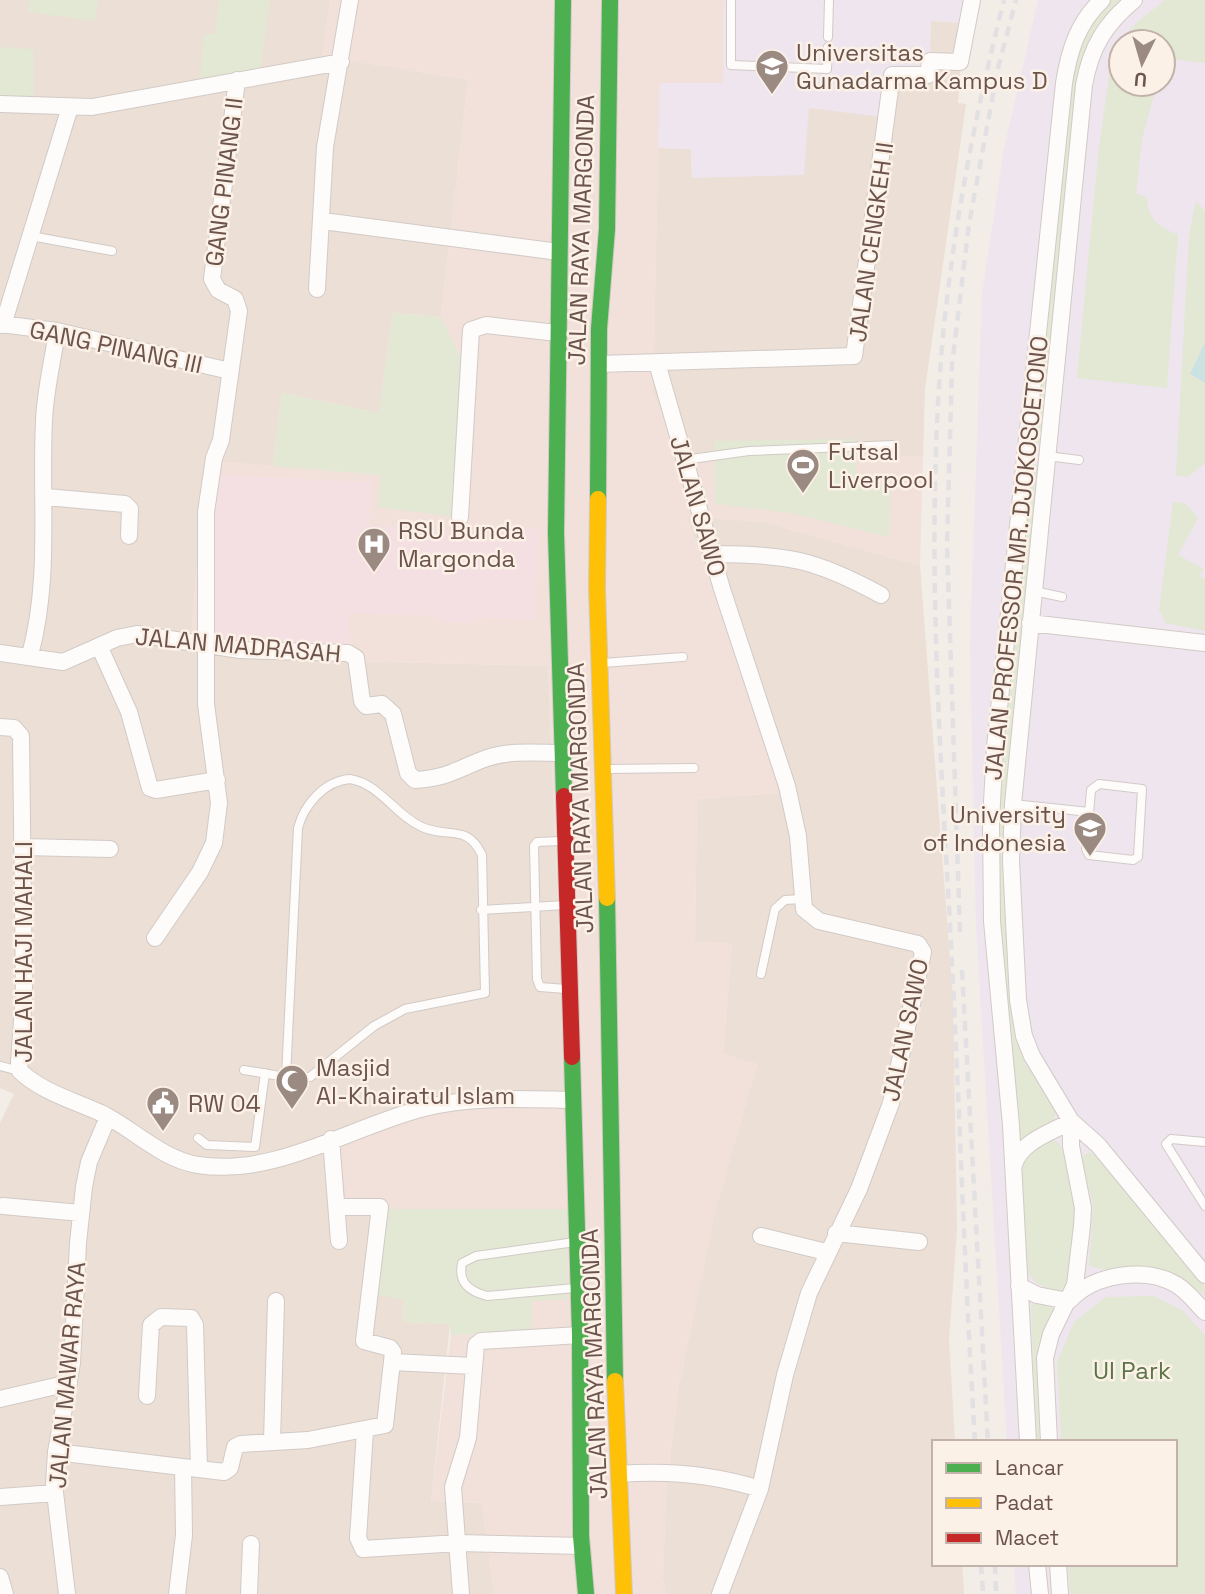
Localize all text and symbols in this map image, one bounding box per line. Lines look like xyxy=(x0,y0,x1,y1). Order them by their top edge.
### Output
north arrow xyxy=(1107,28,1177,98)
place label: Universitas Gunadarma Kampus D xyxy=(796,37,1048,96)
school or university icon: Universitas Gunadarma Kampus D xyxy=(753,47,791,96)
text: U xyxy=(1133,66,1148,92)
street label: JALAN RAYA MARGONDA xyxy=(561,94,601,366)
street label: GANG PINANG II xyxy=(198,96,250,268)
street label: JALAN CENGKEH II xyxy=(842,140,900,344)
street label: GANG PINANG III xyxy=(27,314,205,380)
street label: JALAN PROFESSOR MR. DJOKOSOETONO xyxy=(977,334,1055,782)
street label: JALAN SAWO xyxy=(663,432,733,580)
place label: Futsal Liverpool xyxy=(828,436,934,495)
sports icon: Futsal Liverpool xyxy=(784,446,822,495)
place label: RSU Bunda Margonda xyxy=(398,515,525,574)
hospital icon: RSU Bunda Margonda xyxy=(355,525,393,574)
street label: JALAN MADRASAH xyxy=(134,621,342,669)
street label: JALAN RAYA MARGONDA xyxy=(560,662,600,934)
place label: University of Indonesia xyxy=(923,799,1066,858)
school or university icon: University of Indonesia xyxy=(1071,809,1109,858)
street label: JALAN HAJI MAHALI xyxy=(8,841,39,1063)
street label: JALAN SAWO xyxy=(875,956,935,1104)
place label: Masjid Al-Khairatul Islam xyxy=(316,1052,515,1111)
mosque icon: Masjid Al-Khairatul Islam xyxy=(273,1062,311,1111)
public building icon: RW 04 xyxy=(144,1084,182,1133)
place label: RW 04 xyxy=(188,1088,261,1119)
street label: JALAN RAYA MARGONDA xyxy=(574,1228,614,1500)
street label: JALAN MAWAR RAYA xyxy=(42,1260,92,1490)
park label: UI Park xyxy=(1093,1355,1171,1386)
legend xyxy=(932,1440,1177,1566)
text: Lancar xyxy=(995,1454,1064,1481)
text: Padat xyxy=(995,1489,1054,1516)
text: Macet xyxy=(995,1524,1059,1551)

